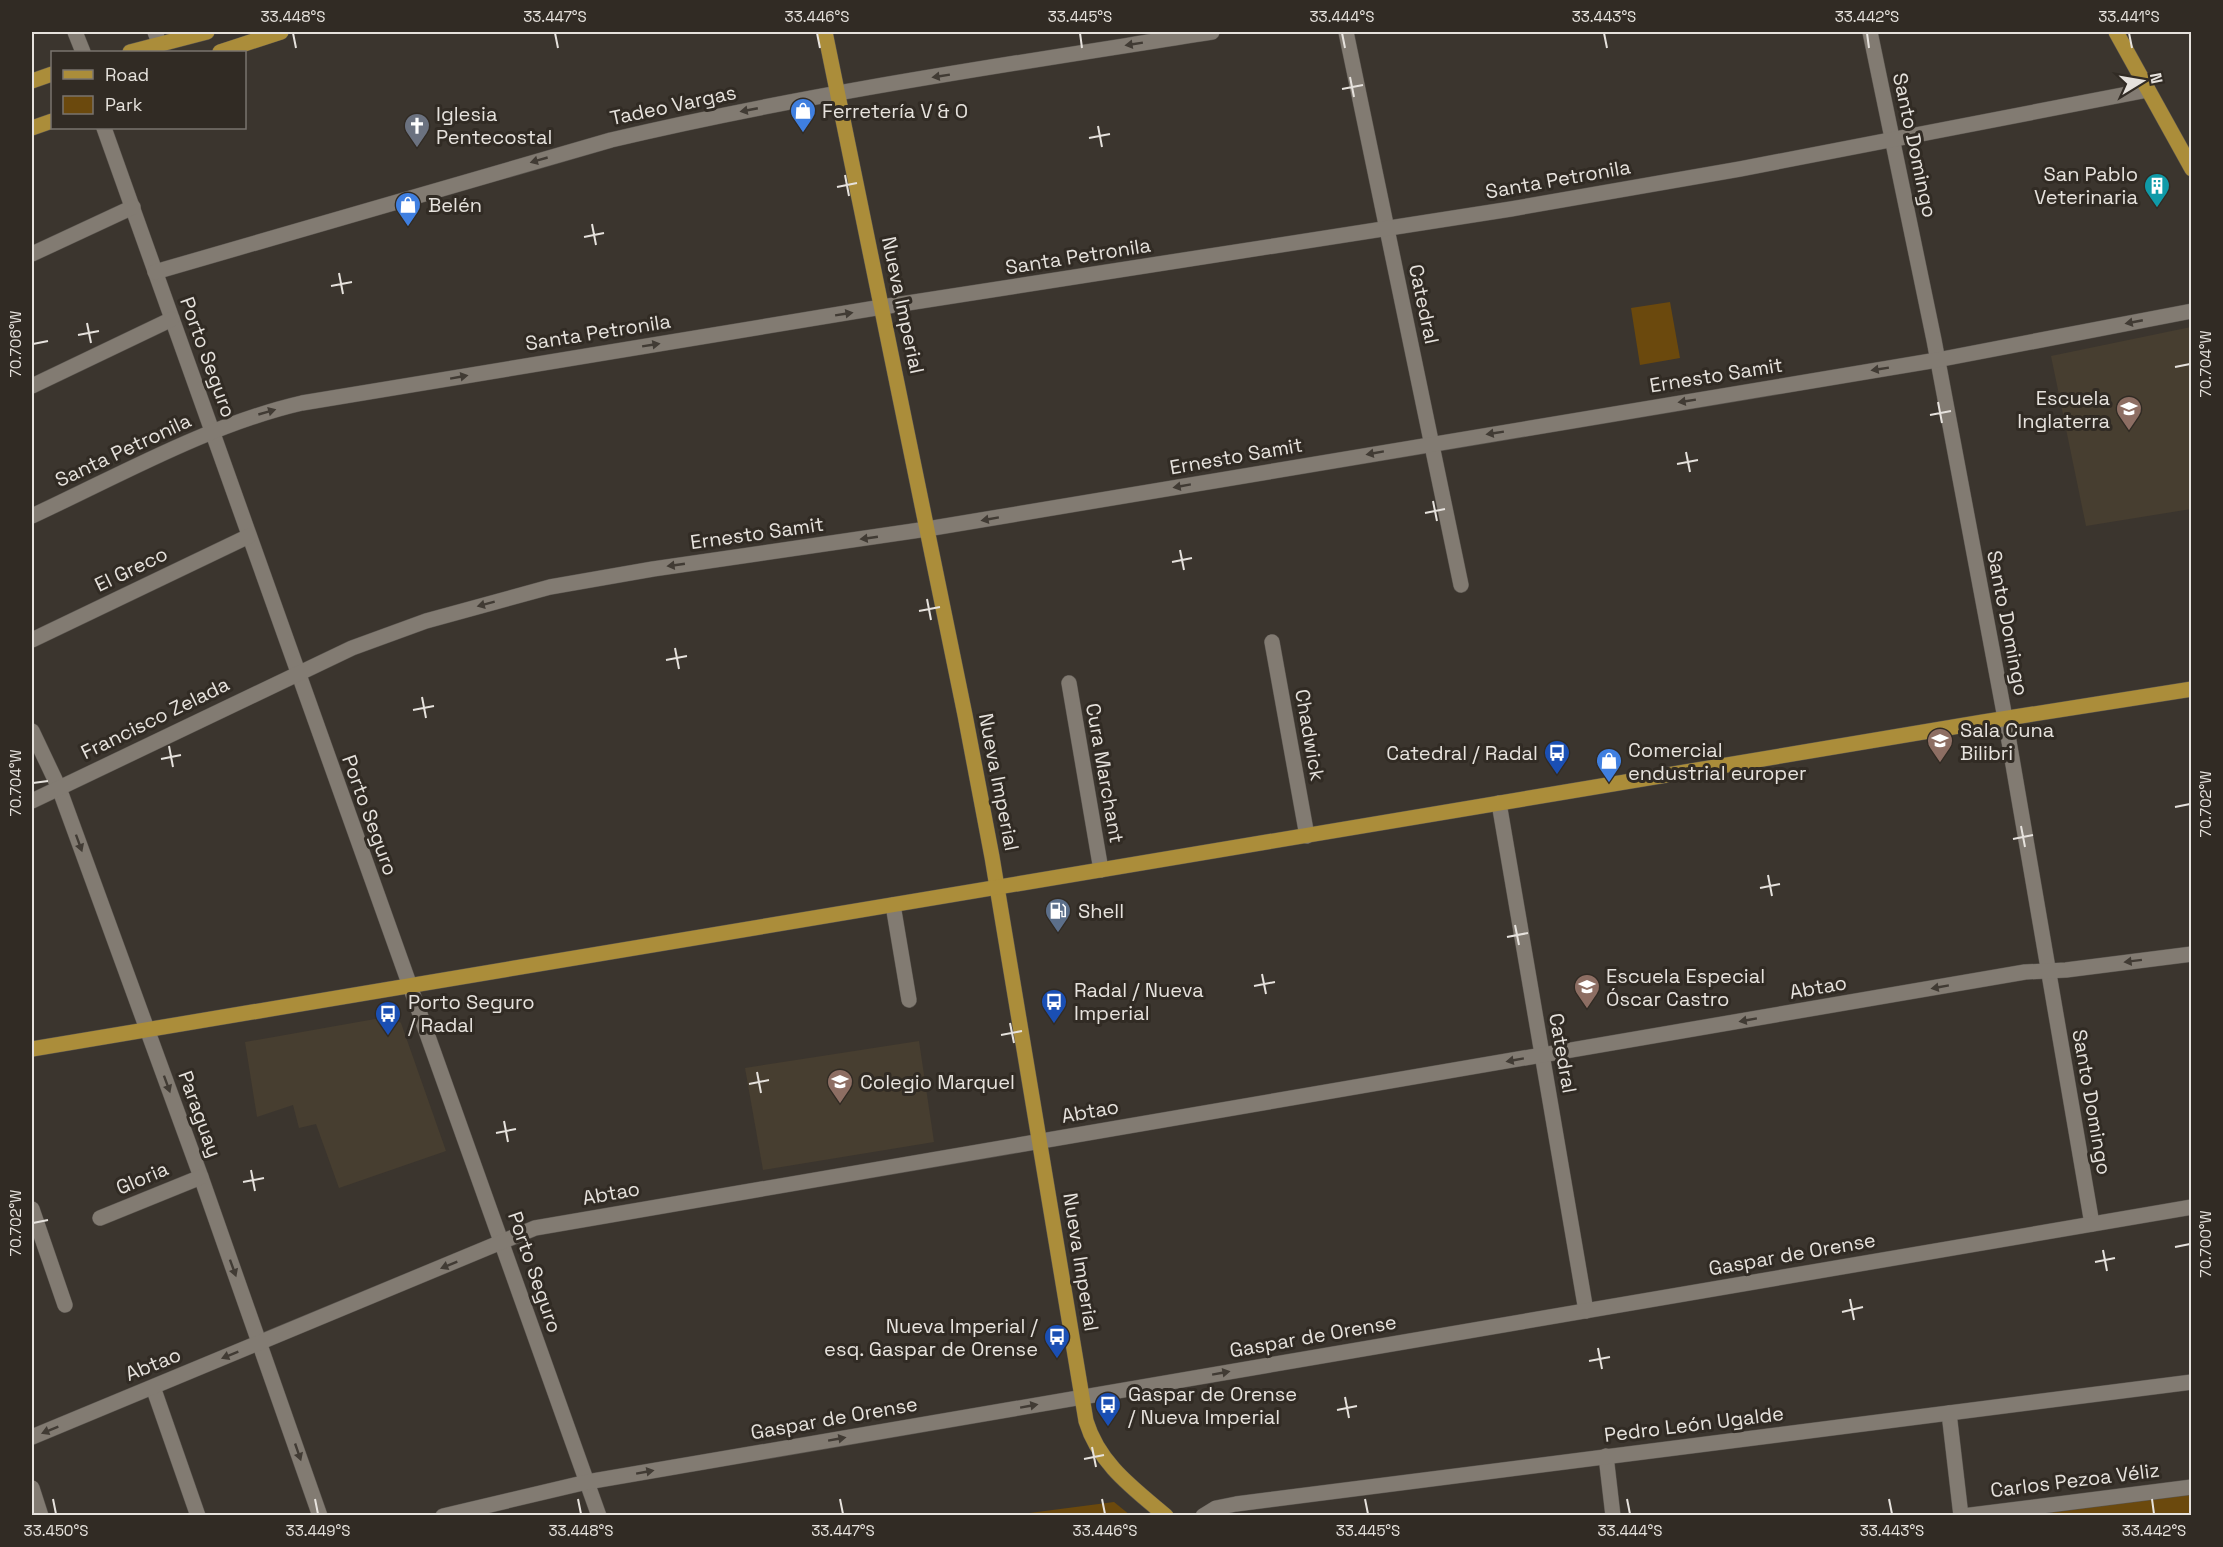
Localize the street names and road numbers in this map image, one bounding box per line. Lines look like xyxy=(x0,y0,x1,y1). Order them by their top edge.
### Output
street label: Santo Domingo xyxy=(1887,70,1943,220)
street label: Tadeo Vargas xyxy=(608,79,738,131)
street label: Santa Petronila xyxy=(1483,153,1633,205)
street label: Santa Petronila xyxy=(1003,232,1153,280)
street label: Nueva Imperial xyxy=(876,234,930,376)
street label: Catedral xyxy=(1403,262,1445,346)
street label: Porto Seguro xyxy=(174,293,242,421)
street label: Santa Petronila xyxy=(523,308,673,356)
street label: Ernesto Samit xyxy=(1647,352,1785,398)
street label: Santa Petronila xyxy=(51,407,195,493)
street label: Ernesto Samit xyxy=(1167,432,1305,480)
street label: Ernesto Samit xyxy=(689,511,825,555)
street label: El Greco xyxy=(90,540,172,598)
street label: Santo Domingo xyxy=(1981,548,2035,698)
street label: Francisco Zelada xyxy=(76,671,234,765)
street label: Chadwick xyxy=(1289,687,1331,783)
street label: Cura Marchant xyxy=(1080,701,1130,845)
street label: Nueva Imperial xyxy=(973,711,1025,853)
street label: Porto Seguro xyxy=(336,751,404,879)
street label: Abtao xyxy=(1787,969,1849,1005)
street label: Catedral xyxy=(1543,1011,1583,1095)
street label: Santo Domingo xyxy=(2066,1027,2118,1177)
street label: Paraguay xyxy=(172,1067,228,1161)
street label: Abtao xyxy=(1059,1093,1121,1129)
street label: Gloria xyxy=(112,1155,172,1201)
street label: Abtao xyxy=(580,1175,642,1211)
street label: Nueva Imperial xyxy=(1057,1191,1105,1333)
street label: Porto Seguro xyxy=(502,1208,568,1336)
street label: Gaspar de Orense xyxy=(1706,1227,1878,1281)
street label: Gaspar de Orense xyxy=(1227,1309,1399,1363)
street label: Abtao xyxy=(121,1341,185,1387)
street label: Gaspar de Orense xyxy=(748,1391,920,1445)
street label: Pedro León Ugalde xyxy=(1603,1400,1785,1448)
street label: Carlos Pezoa Véliz xyxy=(1989,1457,2161,1503)

